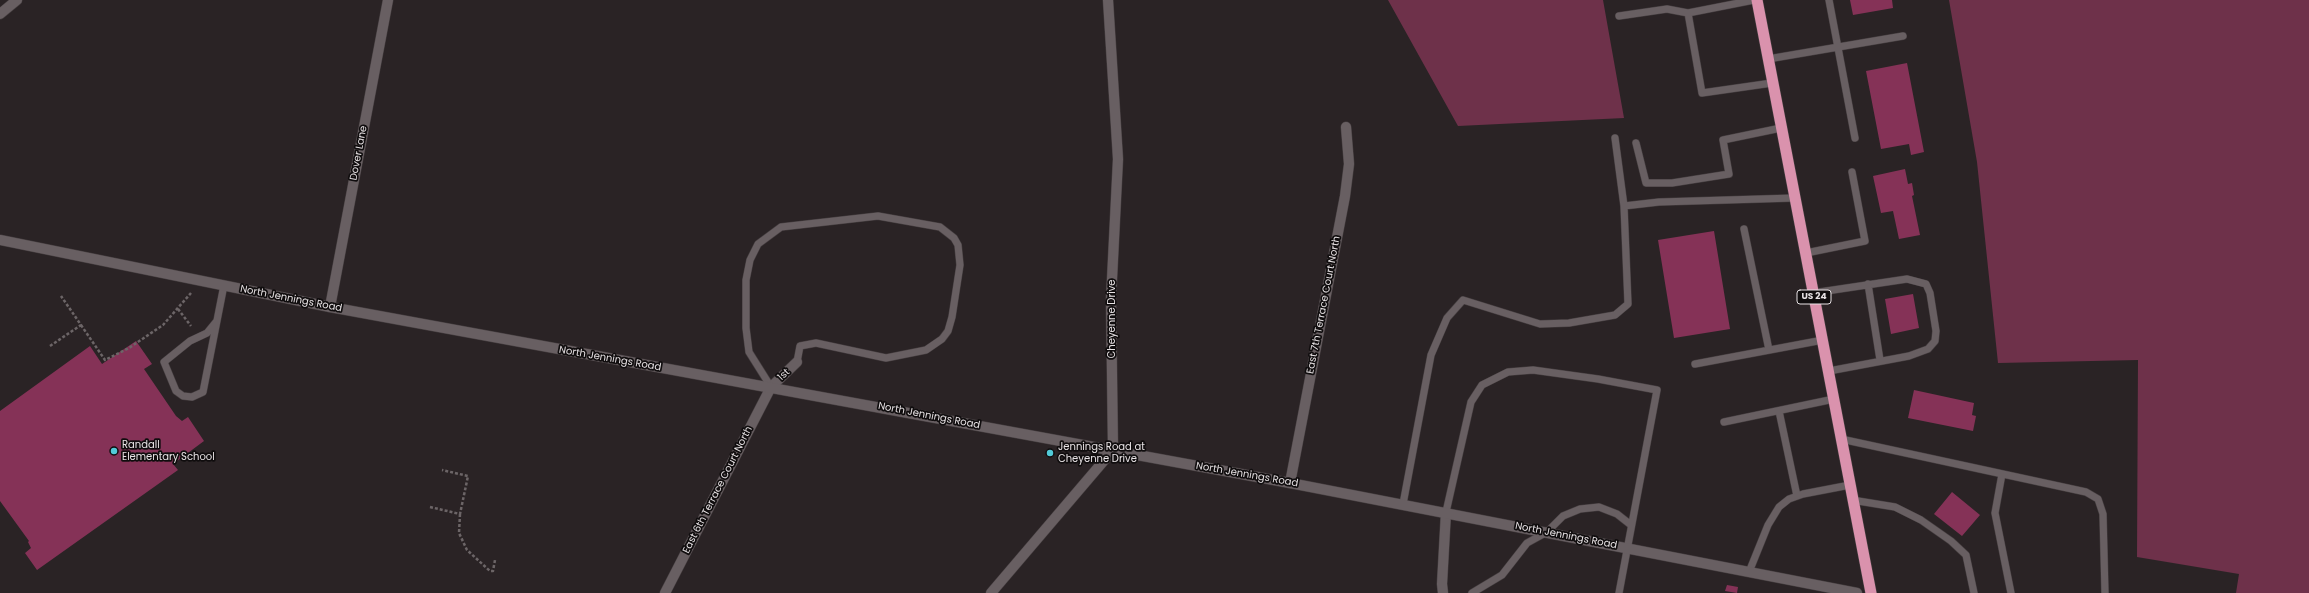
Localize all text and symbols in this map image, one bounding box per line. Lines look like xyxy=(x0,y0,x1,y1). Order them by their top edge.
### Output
street label: Dover Lane xyxy=(348,125,370,181)
street label: East 7th Terrace Court North xyxy=(1305,235,1343,375)
street label: Cheyenne Drive xyxy=(1106,280,1118,358)
street label: North Jennings Road xyxy=(239,283,343,315)
road number: US 24 xyxy=(1797,290,1831,304)
street label: North Jennings Road xyxy=(558,344,662,374)
street label: 1st xyxy=(775,366,793,384)
street label: North Jennings Road xyxy=(877,400,981,432)
street label: East 6th Terrace Court North xyxy=(681,424,755,556)
place label: Randall Elementary School xyxy=(122,439,215,462)
place label: Jennings Road at Cheyenne Drive xyxy=(1058,441,1145,464)
marker: Randall Elementary School xyxy=(109,446,119,456)
marker: Jennings Road at Cheyenne Drive xyxy=(1045,448,1055,458)
street label: North Jennings Road xyxy=(1195,460,1299,490)
street label: North Jennings Road xyxy=(1514,520,1618,552)

